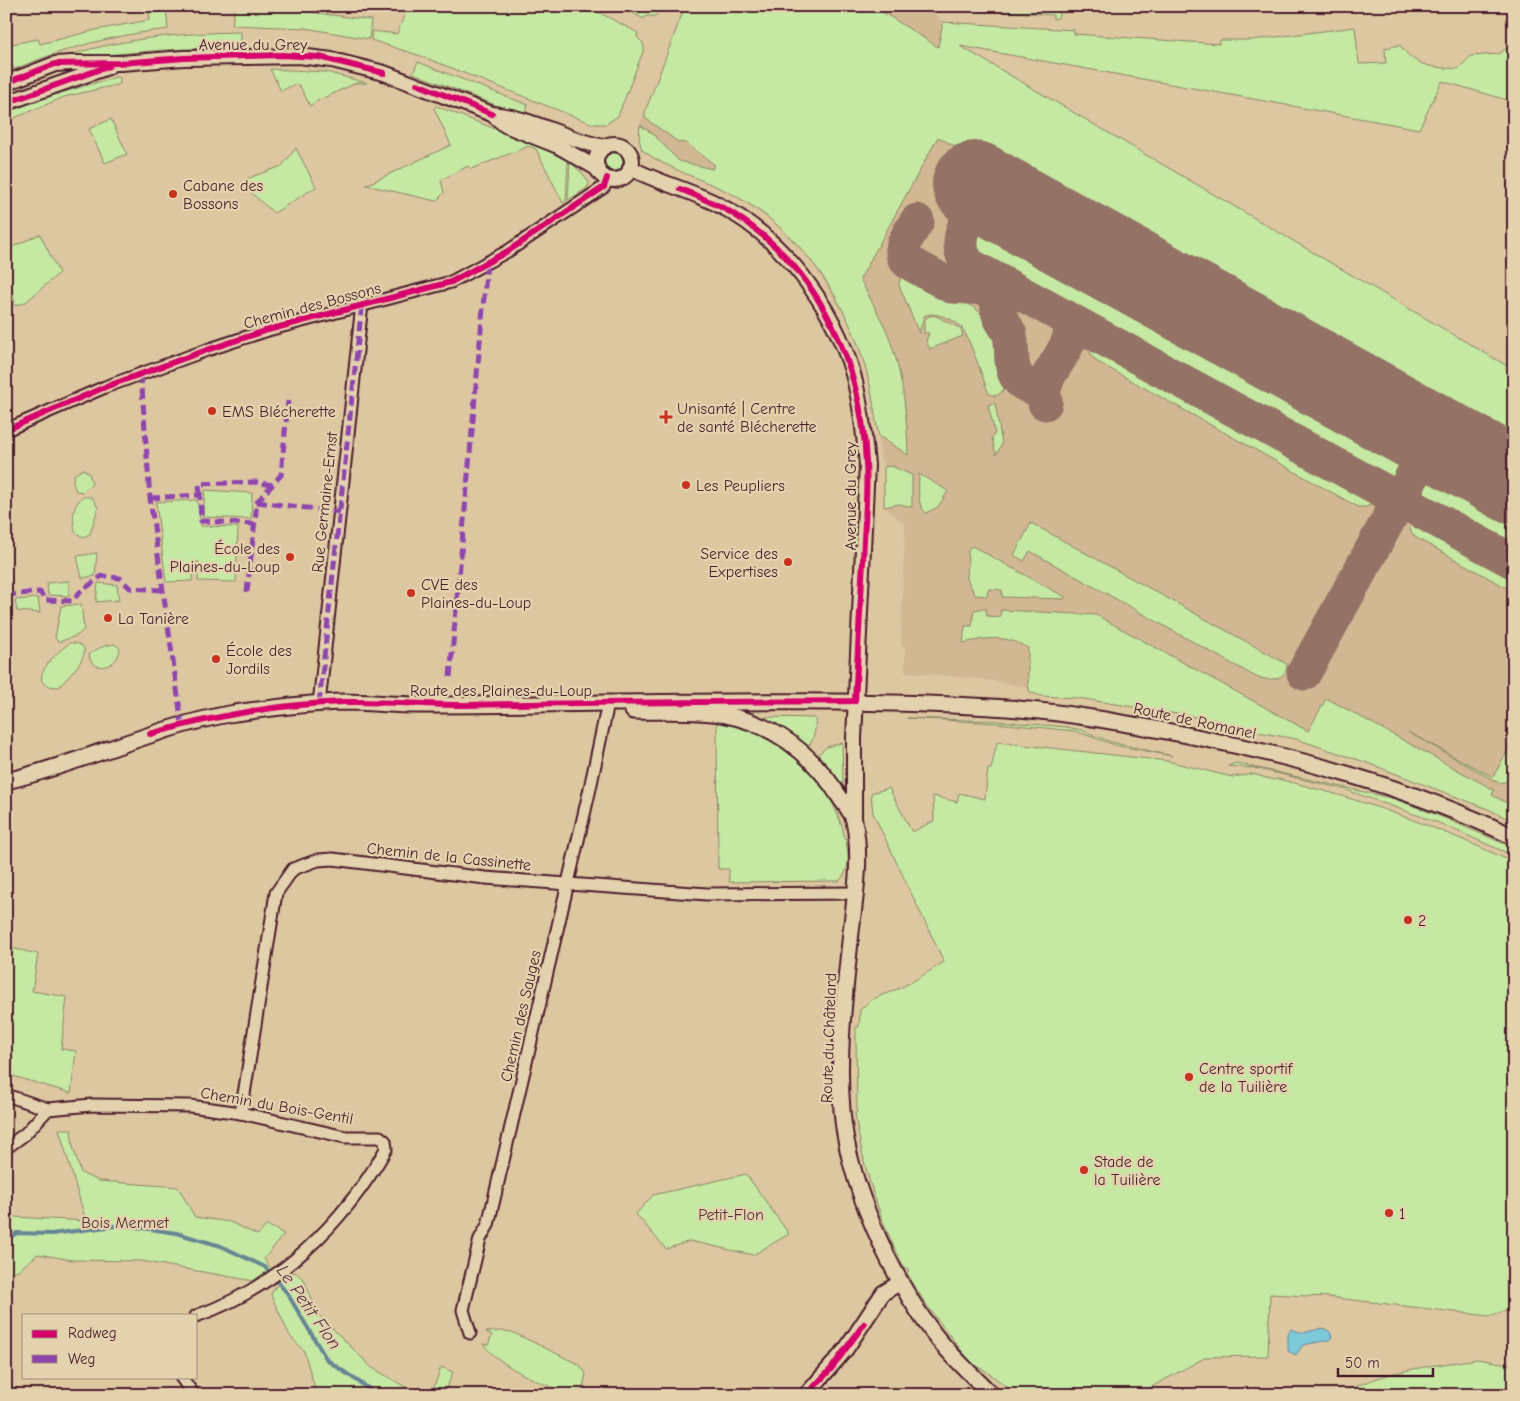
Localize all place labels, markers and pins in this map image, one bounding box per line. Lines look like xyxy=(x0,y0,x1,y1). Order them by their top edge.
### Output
place label: Cabane des Bossons xyxy=(183,177,264,213)
marker: Cabane des Bossons xyxy=(167,188,179,200)
place label: Unisanté | Centre de santé Blécherette xyxy=(677,400,817,436)
place label: EMS Blécherette xyxy=(222,403,336,421)
marker: EMS Blécherette xyxy=(206,405,218,417)
marker: Unisanté | Centre de santé Blécherette xyxy=(659,410,673,424)
place label: Les Peupliers xyxy=(696,477,785,495)
marker: Les Peupliers xyxy=(680,479,692,491)
place label: École des Plaines-du-Loup xyxy=(170,539,280,576)
place label: Service des Expertises xyxy=(700,545,778,581)
marker: École des Plaines-du-Loup xyxy=(284,551,296,563)
marker: Service des Expertises xyxy=(782,556,794,568)
place label: CVE des Plaines-du-Loup xyxy=(421,576,531,612)
marker: CVE des Plaines-du-Loup xyxy=(405,587,417,599)
place label: La Tanière xyxy=(118,610,189,628)
marker: La Tanière xyxy=(102,612,114,624)
place label: École des Jordils xyxy=(226,641,292,678)
marker: École des Jordils xyxy=(210,653,222,665)
place label: 2 xyxy=(1418,912,1426,930)
marker: 2 xyxy=(1402,914,1414,926)
place label: Centre sportif de la Tuilière xyxy=(1199,1060,1294,1096)
marker: Centre sportif de la Tuilière xyxy=(1183,1071,1195,1083)
place label: Stade de la Tuilière xyxy=(1094,1153,1160,1189)
marker: Stade de la Tuilière xyxy=(1078,1164,1090,1176)
place label: 1 xyxy=(1399,1205,1405,1223)
marker: 1 xyxy=(1383,1207,1395,1219)

